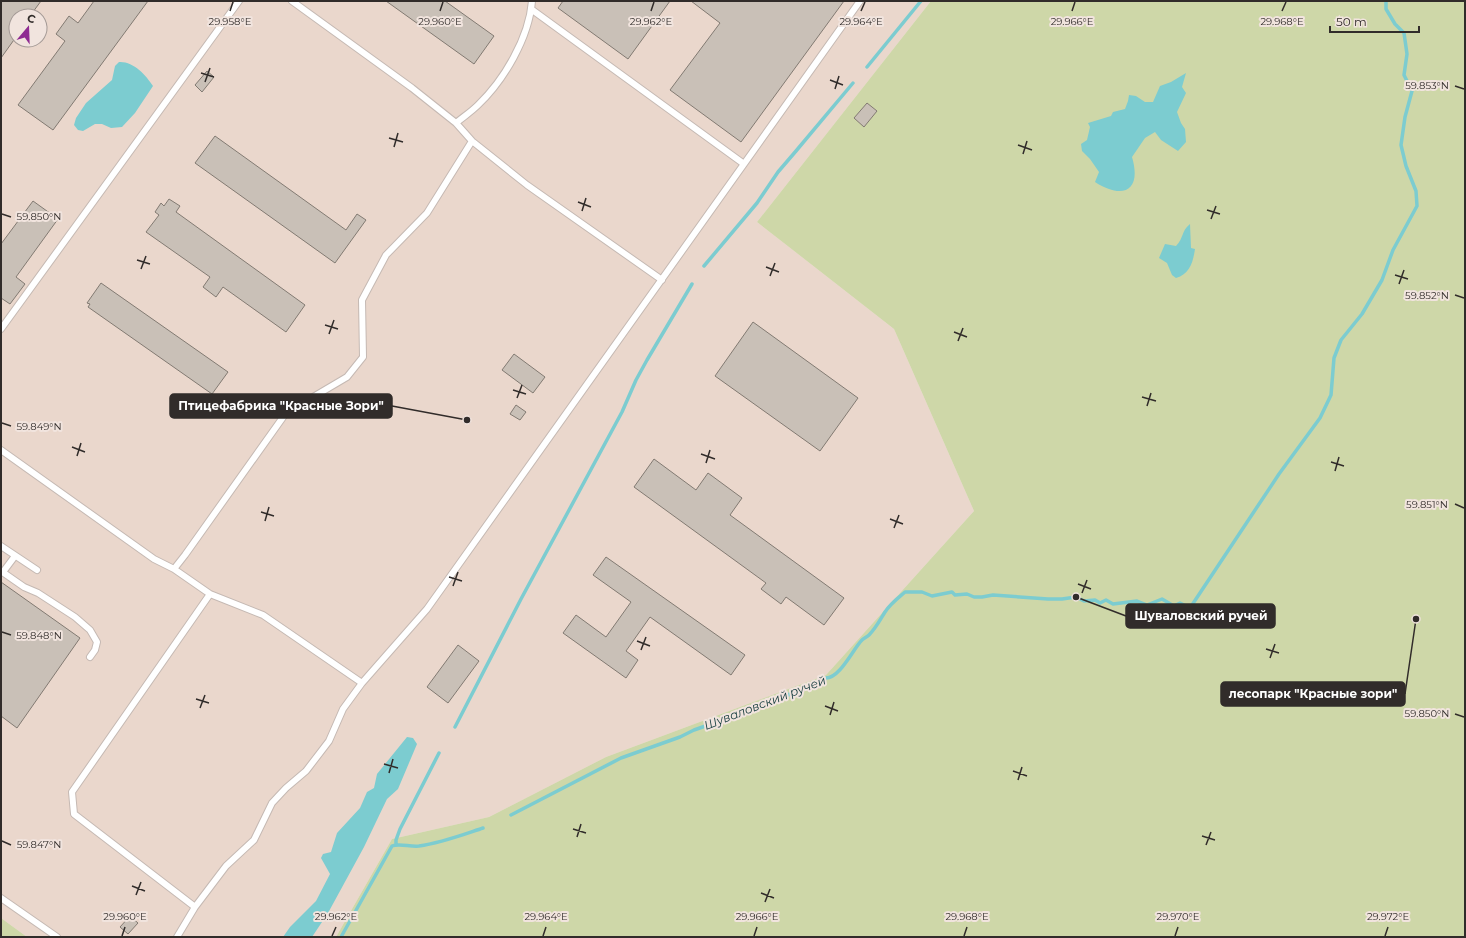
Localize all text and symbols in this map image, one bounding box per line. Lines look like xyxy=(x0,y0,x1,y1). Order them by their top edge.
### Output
north arrow xyxy=(8,8,48,48)
scale bar xyxy=(1330,8,1419,34)
text: С xyxy=(25,11,37,26)
text: 50 m xyxy=(1336,14,1367,29)
text: 29.958°E xyxy=(209,15,252,28)
text: 29.960°E xyxy=(418,15,462,28)
text: 29.962°E xyxy=(630,15,673,28)
text: 29.964°E xyxy=(839,15,883,28)
text: 29.966°E xyxy=(1051,15,1094,28)
text: 29.968°E xyxy=(1260,15,1304,28)
text: 59.853°N xyxy=(1405,79,1449,92)
text: 59.850°N xyxy=(17,210,61,223)
text: 59.852°N xyxy=(1405,289,1449,302)
callout: Птицефабрика "Красные Зори" xyxy=(170,394,392,418)
text: Птицефабрика "Красные Зори" xyxy=(178,398,384,413)
text: 59.849°N xyxy=(16,420,62,433)
text: 59.851°N xyxy=(1406,498,1448,511)
callout: Шуваловский ручей xyxy=(1126,604,1275,628)
text: Шуваловский ручей xyxy=(1134,608,1268,623)
text: 59.848°N xyxy=(16,629,62,642)
water label: Шуваловский ручей xyxy=(702,672,828,733)
callout: лесопарк "Красные зори" xyxy=(1221,682,1405,706)
text: лесопарк "Красные зори" xyxy=(1229,686,1397,701)
text: 59.850°N xyxy=(1405,707,1449,720)
text: 59.847°N xyxy=(17,838,61,851)
text: 29.960°E xyxy=(103,910,147,923)
text: 29.962°E xyxy=(315,910,358,923)
text: 29.964°E xyxy=(524,910,568,923)
text: 29.966°E xyxy=(736,910,779,923)
text: 29.968°E xyxy=(945,910,989,923)
text: 29.970°E xyxy=(1156,910,1200,923)
text: 29.972°E xyxy=(1367,910,1409,923)

